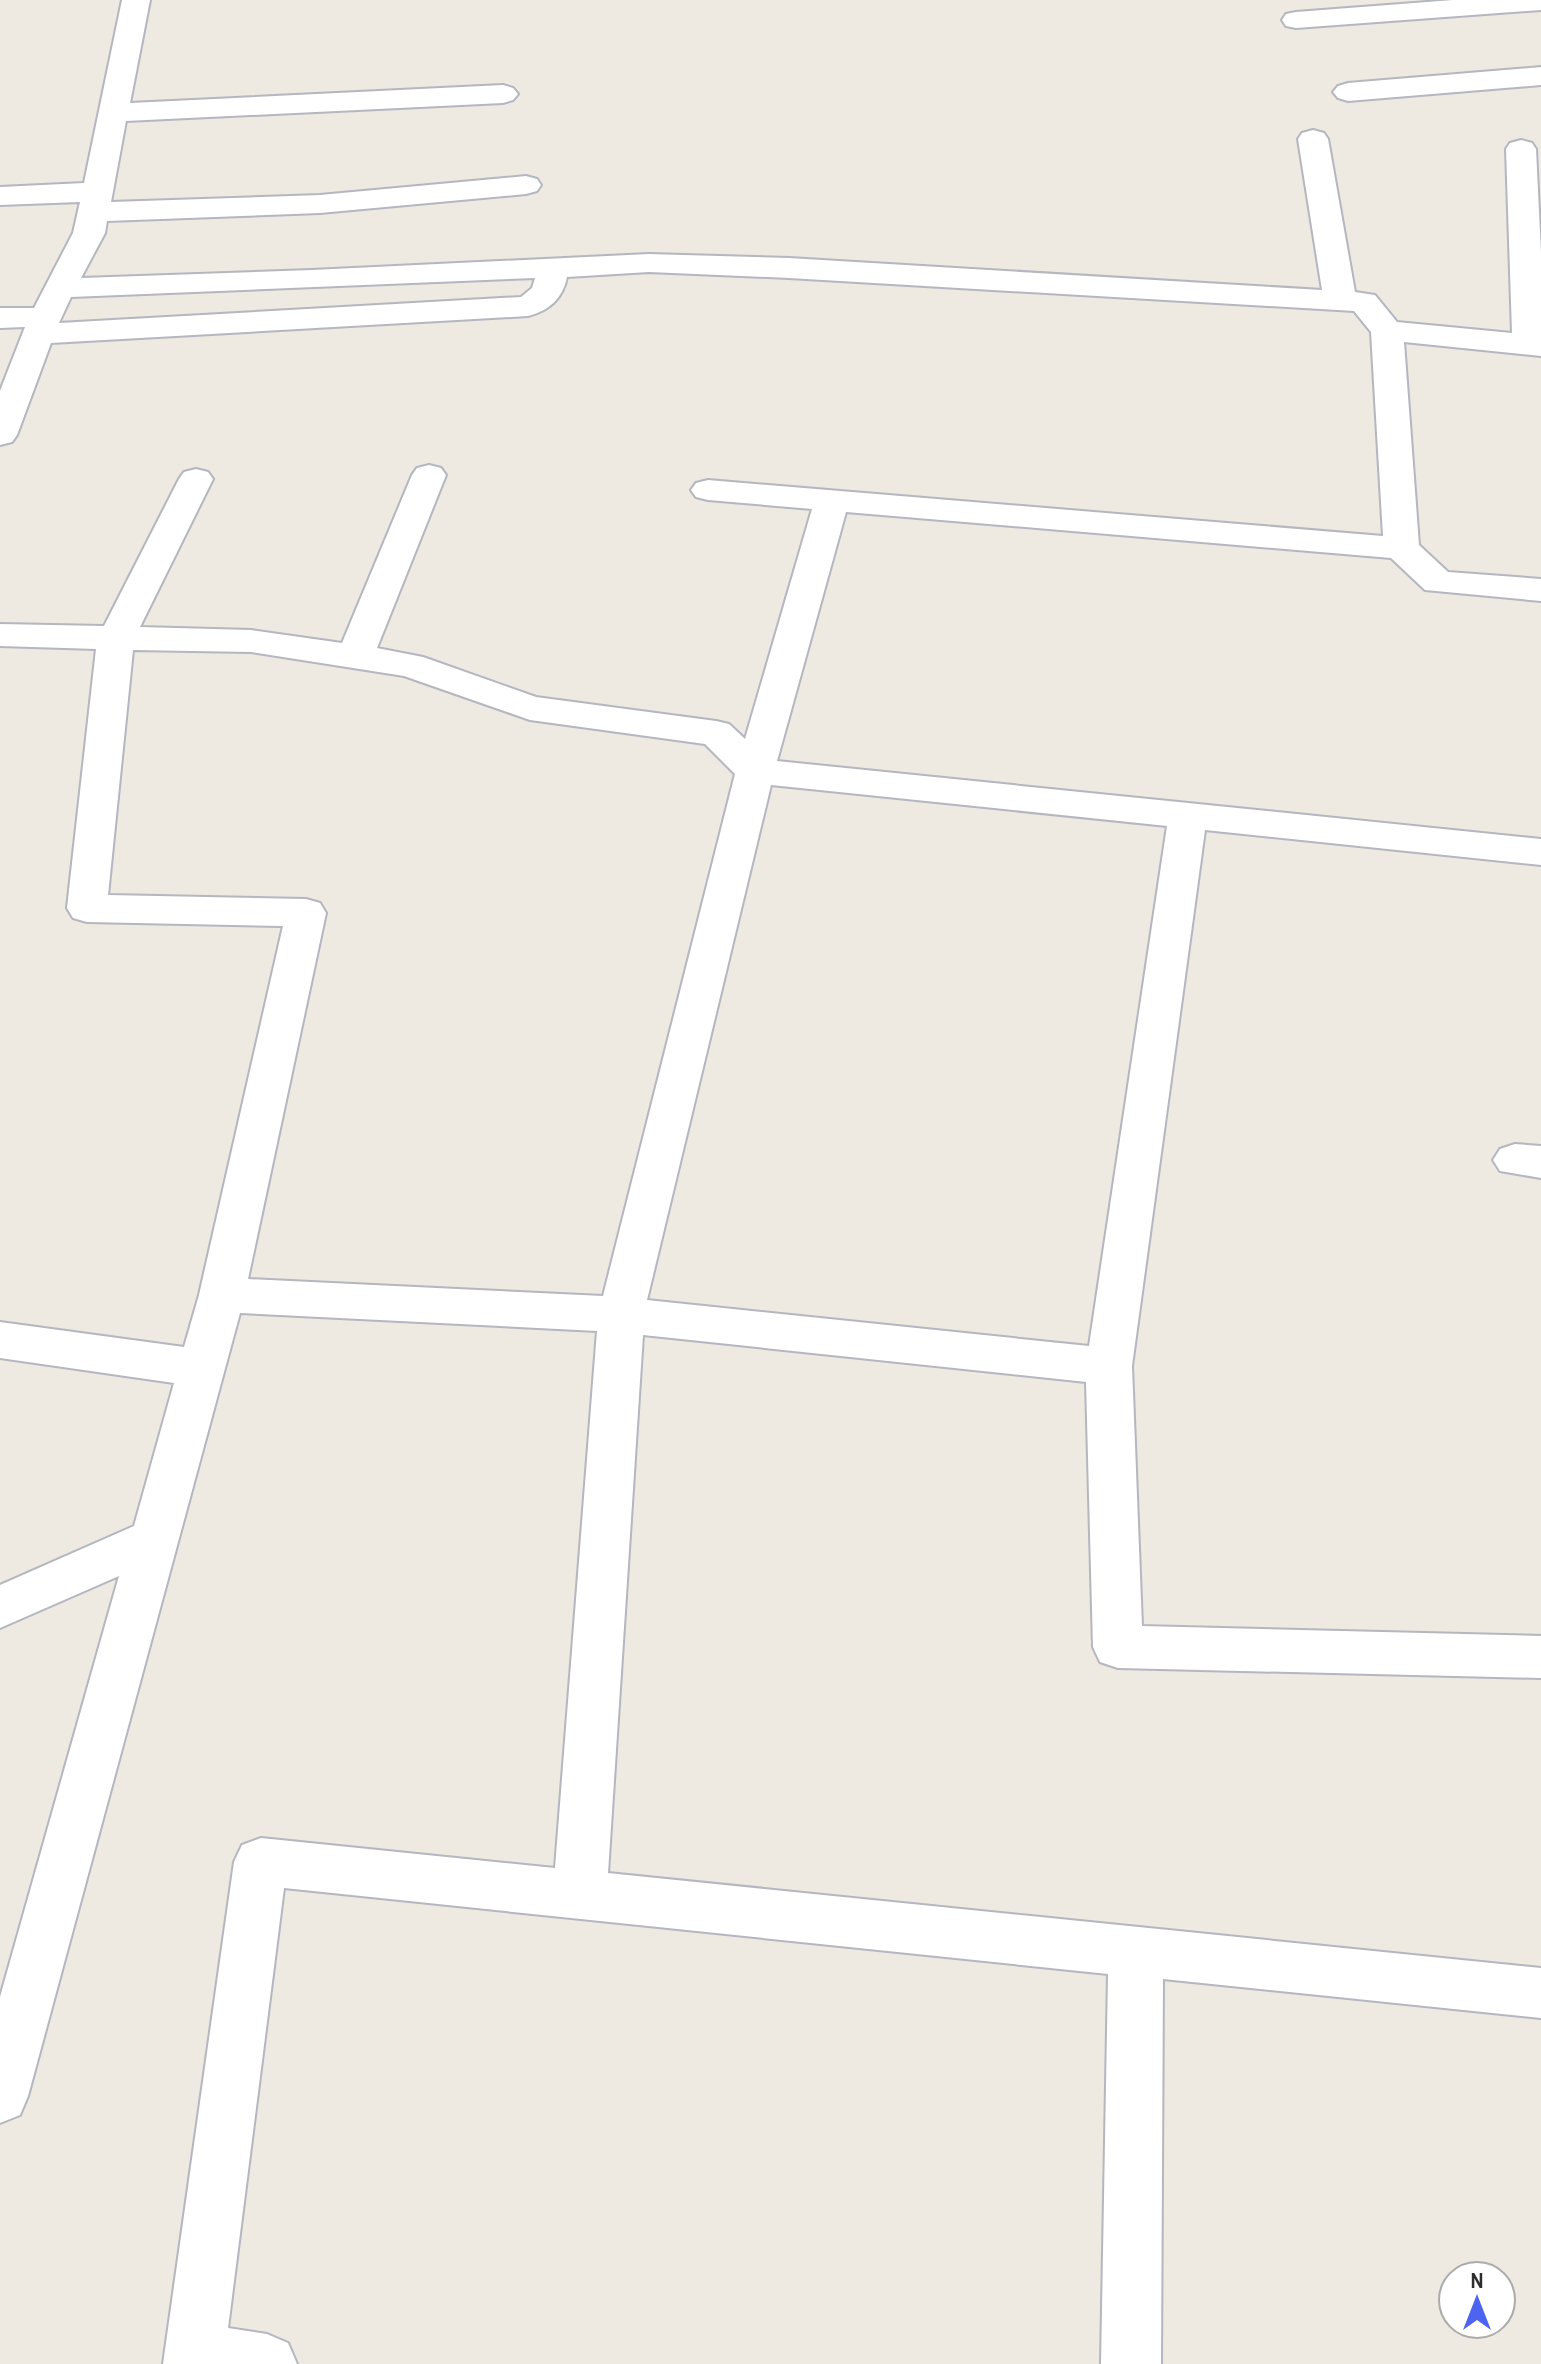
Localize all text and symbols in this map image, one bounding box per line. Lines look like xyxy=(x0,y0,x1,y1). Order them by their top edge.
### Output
north arrow xyxy=(1437,2260,1517,2340)
text: N xyxy=(1470,2265,1484,2295)

